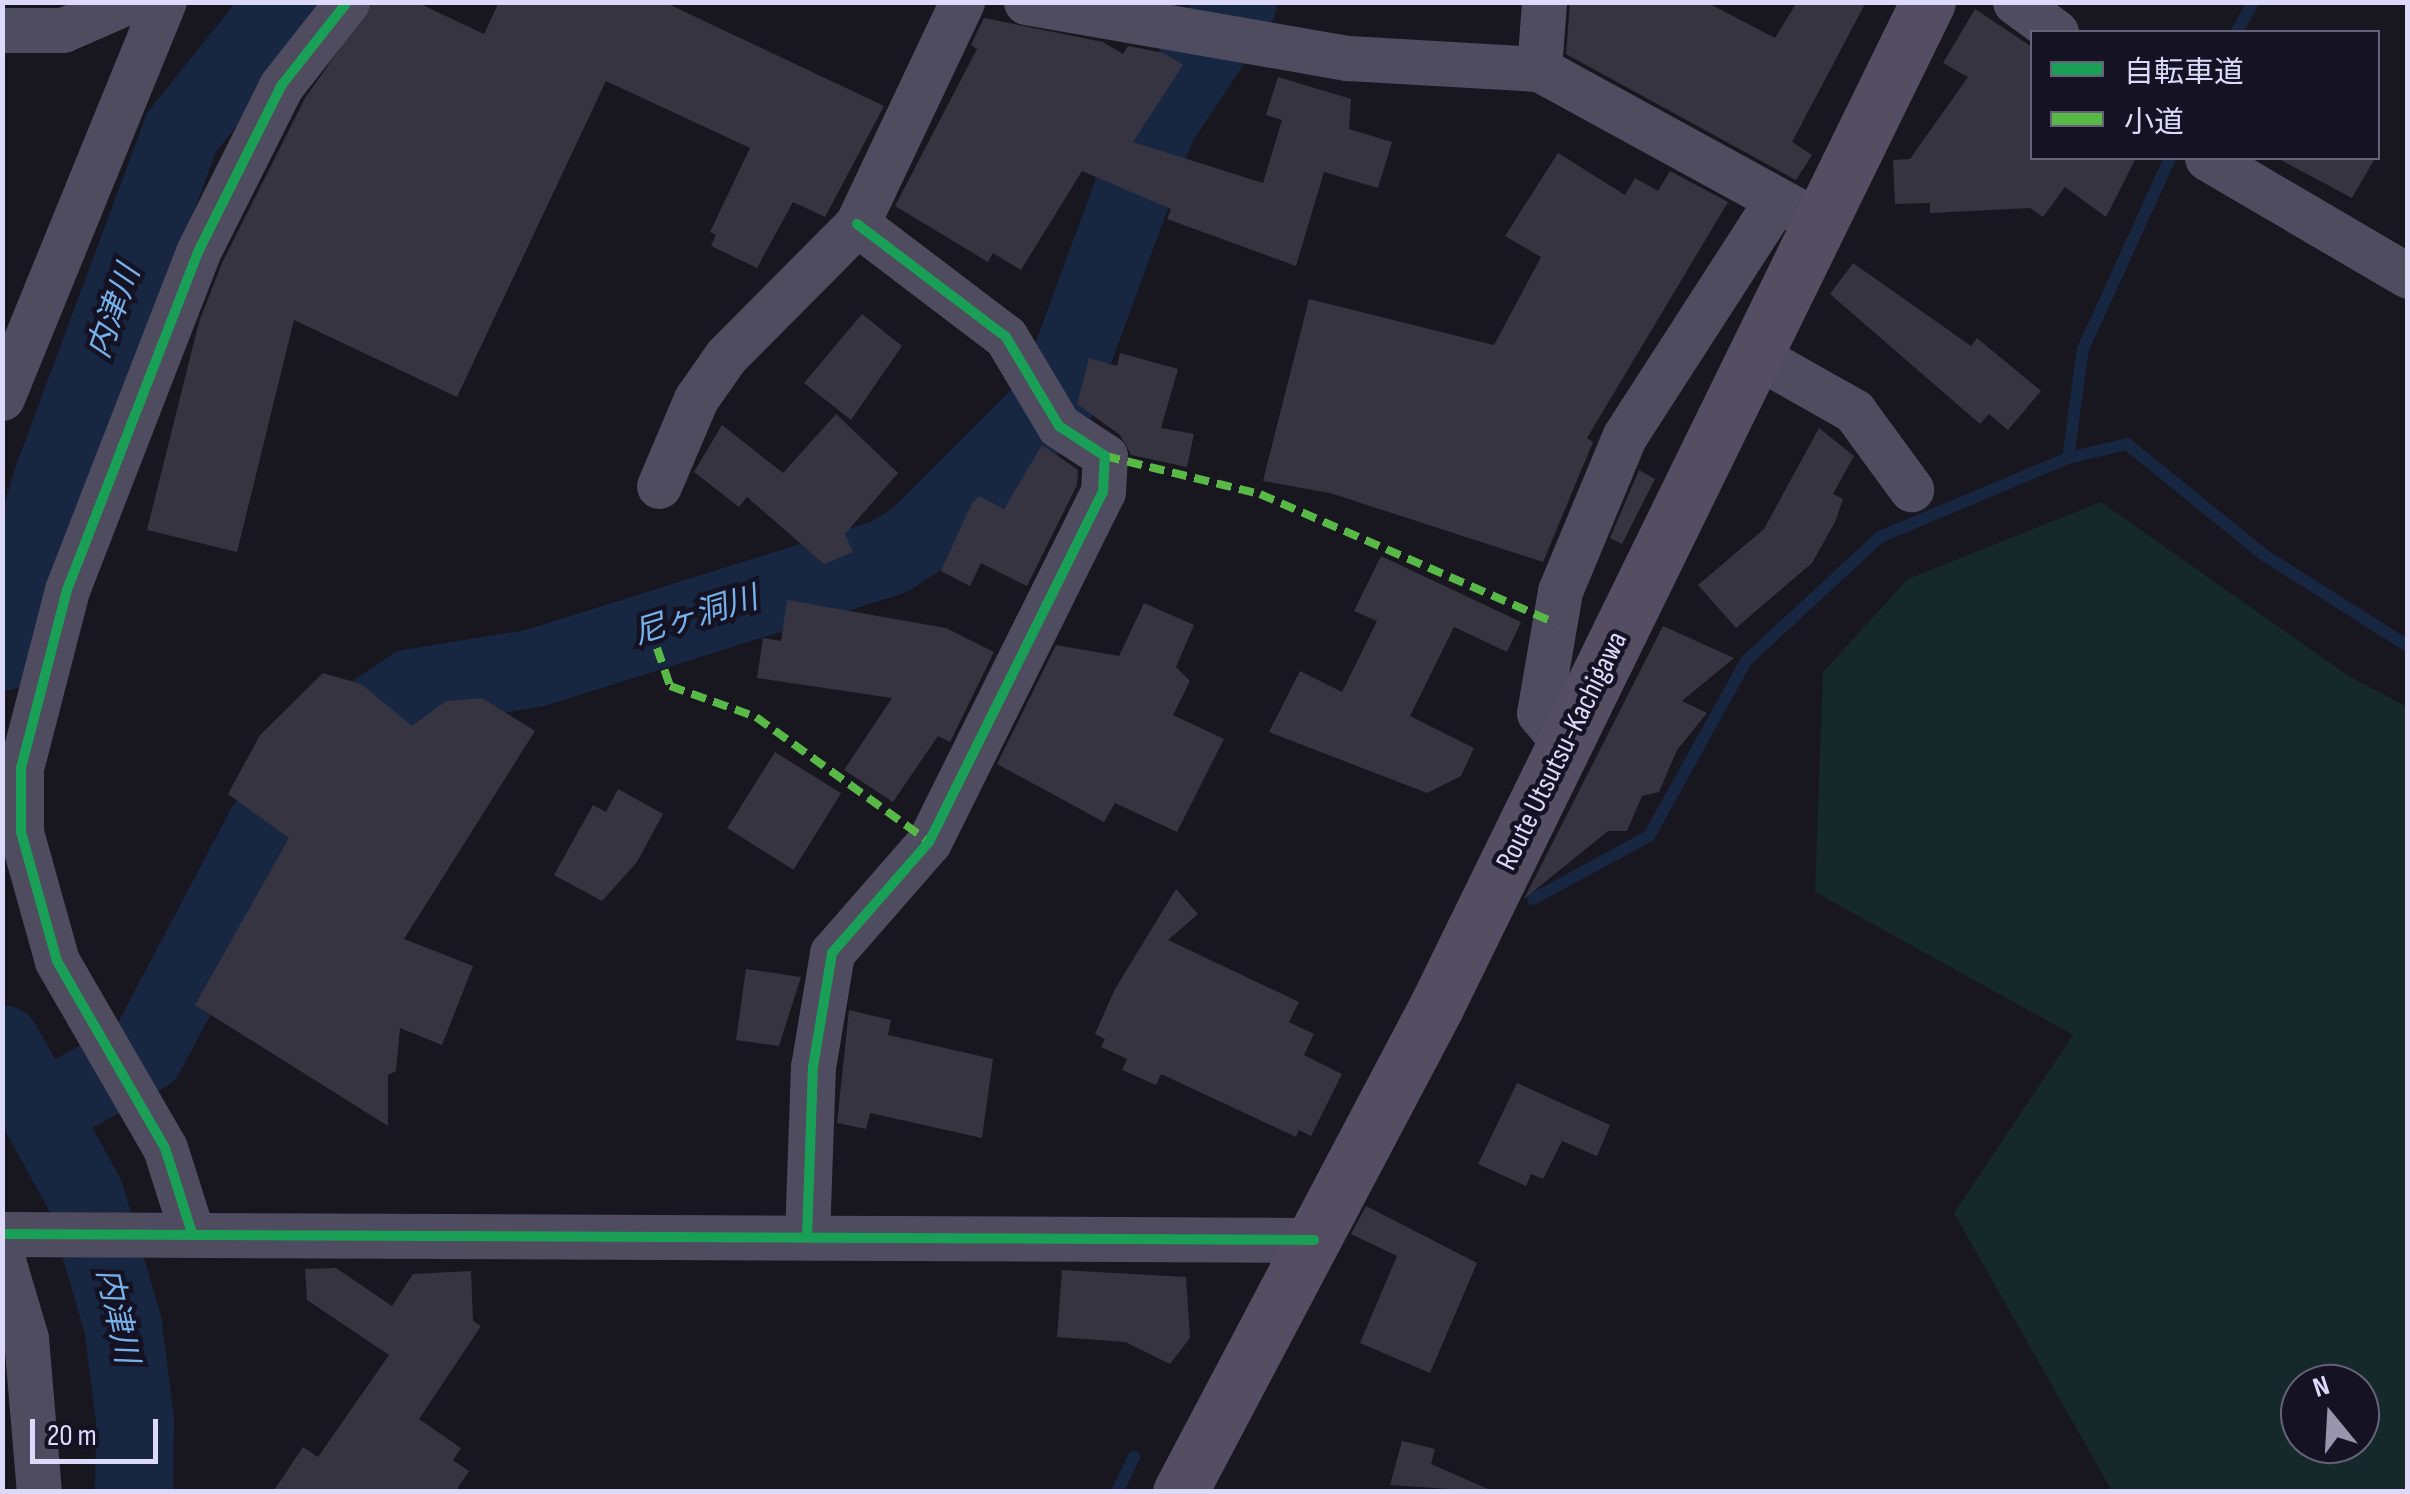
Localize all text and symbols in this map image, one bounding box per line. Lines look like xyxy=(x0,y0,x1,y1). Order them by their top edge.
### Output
legend xyxy=(2030,30,2380,160)
text: 自転車道 xyxy=(2124,55,2244,91)
text: 小道 xyxy=(2124,105,2184,141)
water label: 内津川 xyxy=(81,260,149,364)
water label: 尼ヶ洞川 xyxy=(629,580,763,654)
street label: Route Utsutsu-Kachigawa xyxy=(1489,626,1635,876)
water label: 内津川 xyxy=(87,1265,145,1367)
north arrow xyxy=(2280,1364,2380,1464)
text: N xyxy=(2309,1369,2333,1405)
scale bar xyxy=(35,1399,162,1461)
text: 20 m xyxy=(47,1418,97,1454)

